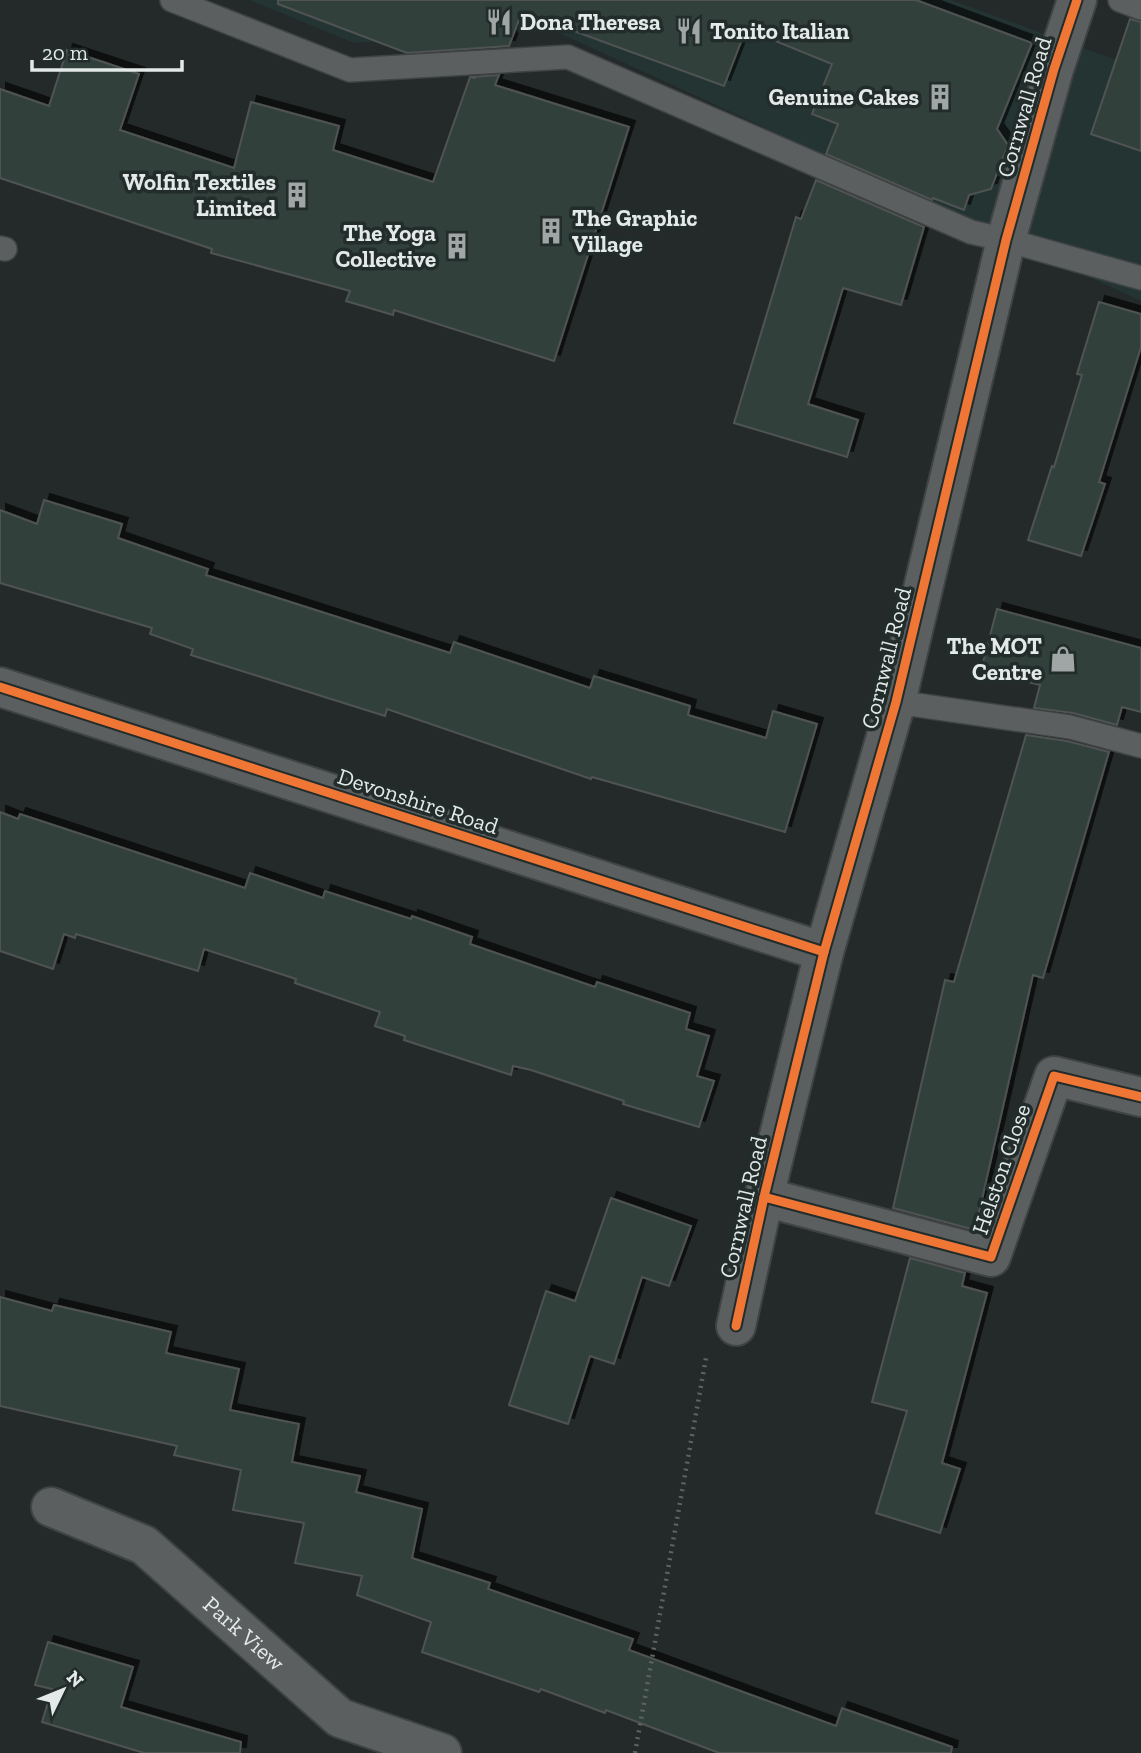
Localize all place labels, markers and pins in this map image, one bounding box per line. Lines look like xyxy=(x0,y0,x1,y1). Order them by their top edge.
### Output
restaurant icon: Dona Theresa xyxy=(484,7,514,37)
place label: Dona Theresa xyxy=(520,8,661,36)
restaurant icon: Tonito Italian xyxy=(674,16,704,46)
place label: Tonito Italian xyxy=(710,17,850,45)
building icon: Genuine Cakes xyxy=(925,82,955,112)
place label: Genuine Cakes xyxy=(768,83,919,111)
place label: Wolfin Textiles Limited xyxy=(123,168,276,222)
building icon: Wolfin Textiles Limited xyxy=(282,180,312,210)
place label: The Graphic Village xyxy=(572,204,698,258)
building icon: The Graphic Village xyxy=(536,216,566,246)
place label: The Yoga Collective xyxy=(336,219,436,273)
building icon: The Yoga Collective xyxy=(442,231,472,261)
place label: The MOT Centre xyxy=(946,632,1042,686)
shop icon: The MOT Centre xyxy=(1048,644,1078,674)

